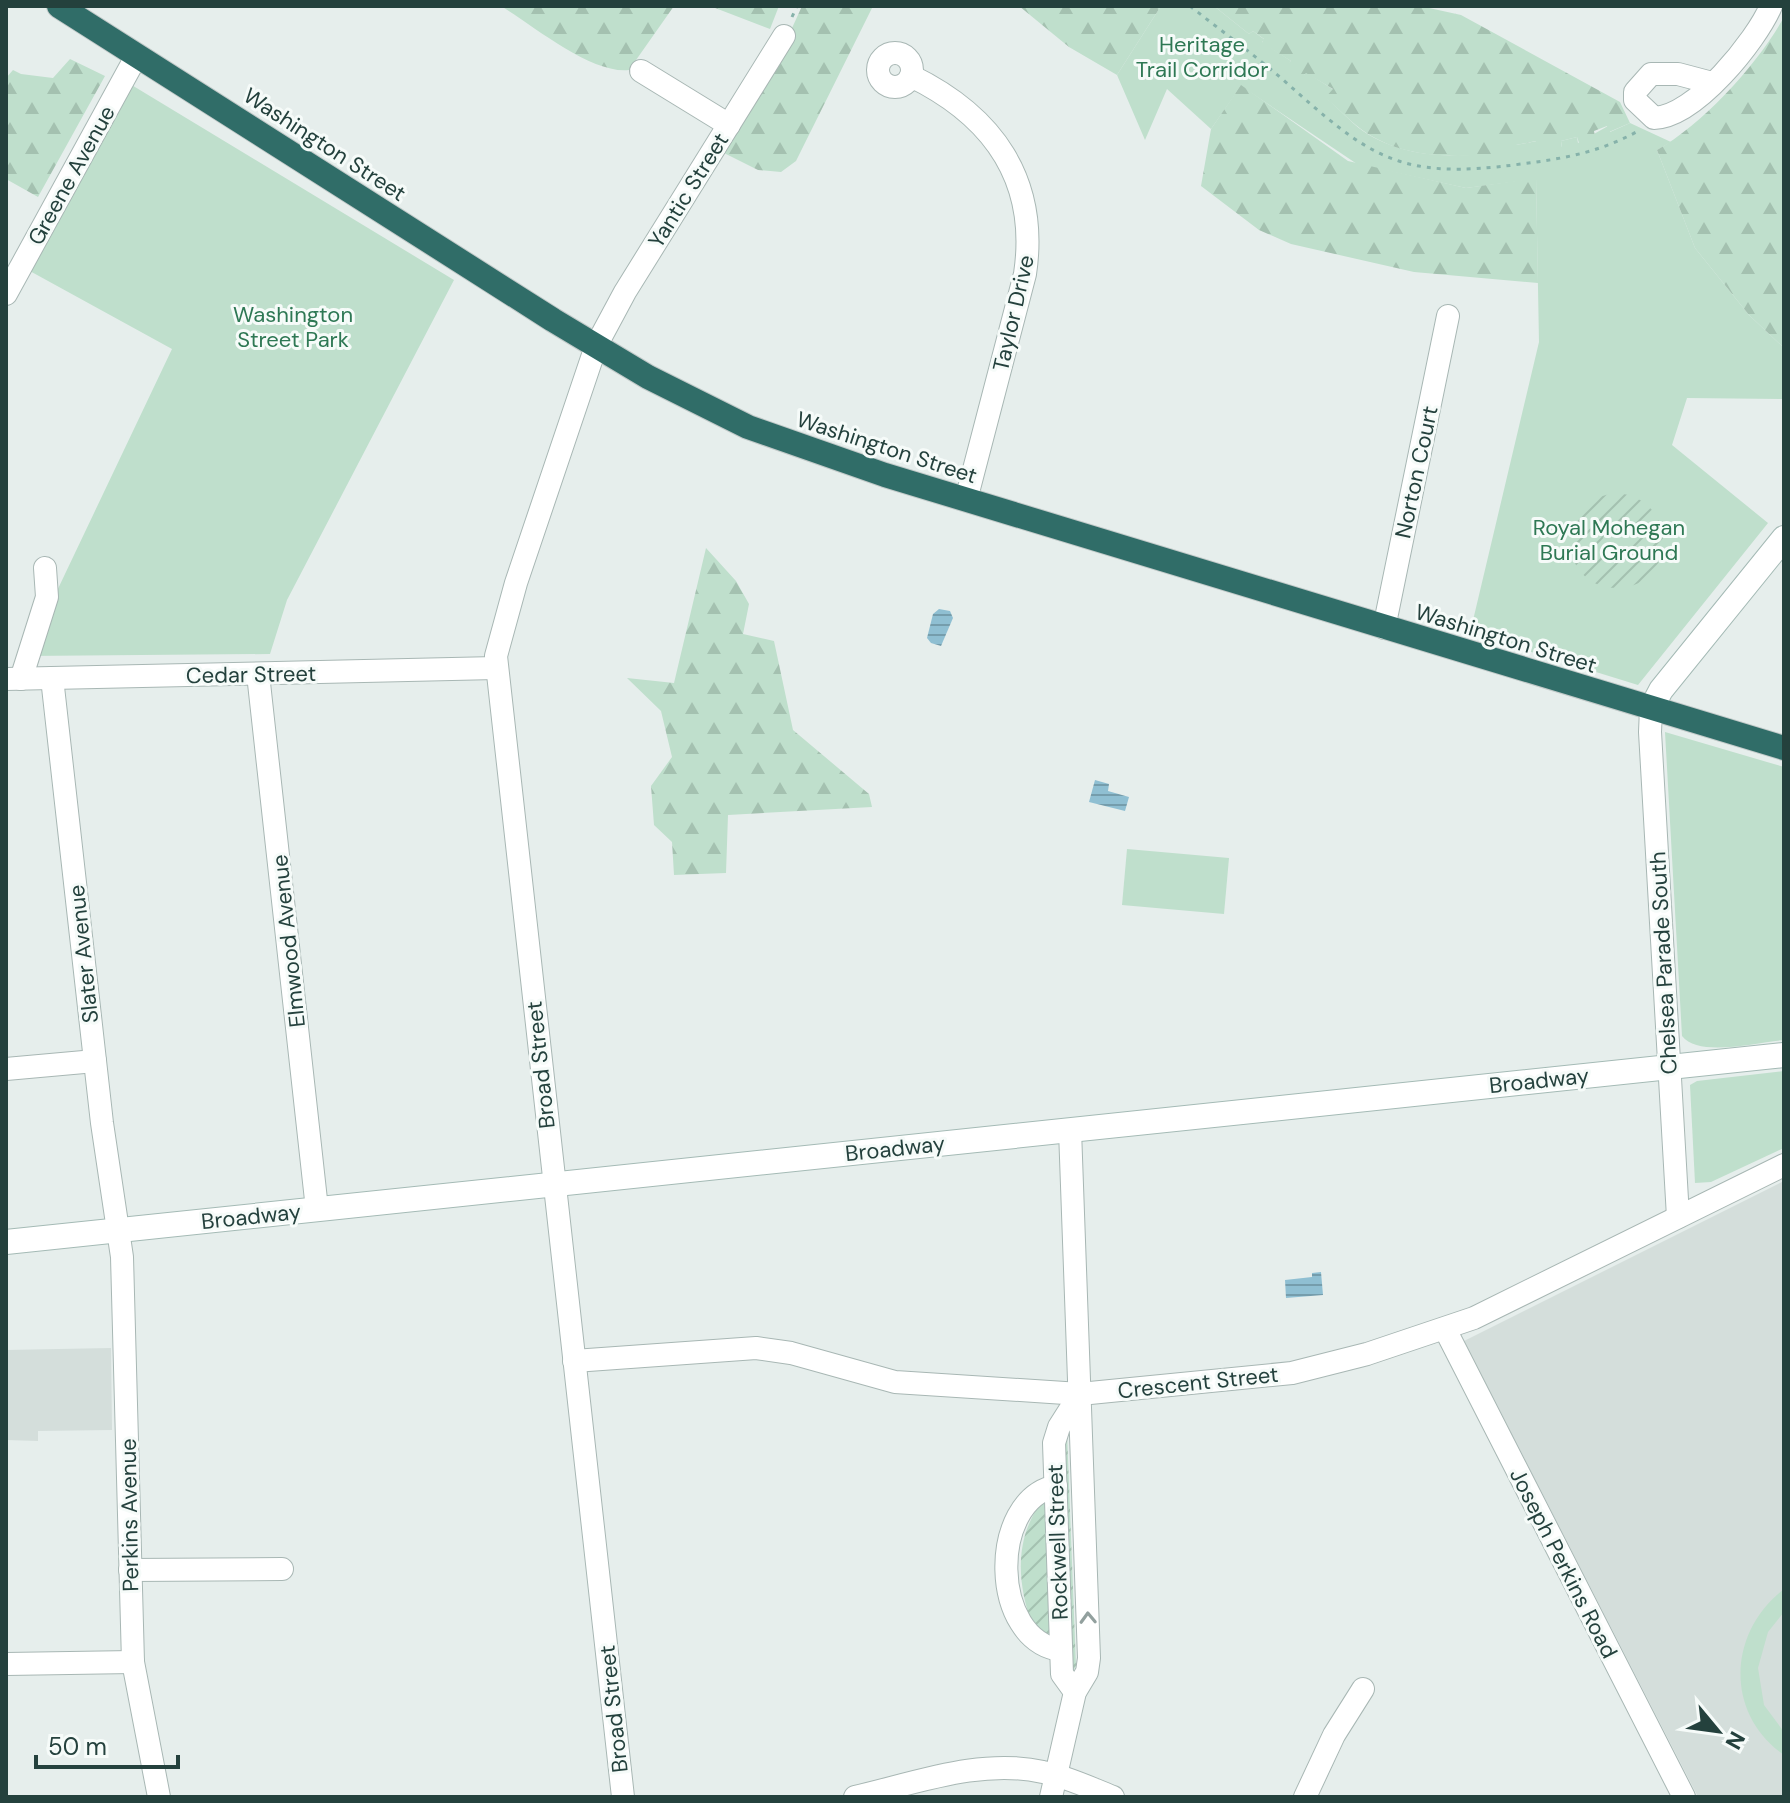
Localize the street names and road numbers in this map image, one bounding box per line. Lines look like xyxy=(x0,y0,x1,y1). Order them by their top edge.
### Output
street label: Washington Street xyxy=(238,81,412,208)
street label: Greene Avenue xyxy=(21,100,122,250)
street label: Yantic Street xyxy=(642,127,735,253)
street label: Taylor Drive xyxy=(986,252,1041,374)
street label: Norton Court xyxy=(1388,403,1445,541)
street label: Washington Street xyxy=(793,405,981,490)
street label: Washington Street xyxy=(1412,597,1600,680)
street label: Cedar Street xyxy=(186,659,316,690)
street label: Chelsea Parade South xyxy=(1643,851,1684,1075)
street label: Elmwood Avenue xyxy=(265,853,312,1029)
street label: Slater Avenue xyxy=(62,883,105,1025)
street label: Broad Street xyxy=(519,1000,562,1130)
street label: Broadway xyxy=(1488,1061,1590,1100)
street label: Broadway xyxy=(844,1129,946,1168)
street label: Broadway xyxy=(200,1197,302,1236)
street label: Crescent Street xyxy=(1116,1360,1280,1405)
street label: Perkins Avenue xyxy=(114,1438,145,1592)
street label: Joseph Perkins Road xyxy=(1503,1463,1624,1663)
street label: Rockwell Street xyxy=(1040,1464,1075,1620)
street label: Broad Street xyxy=(592,1644,635,1774)

